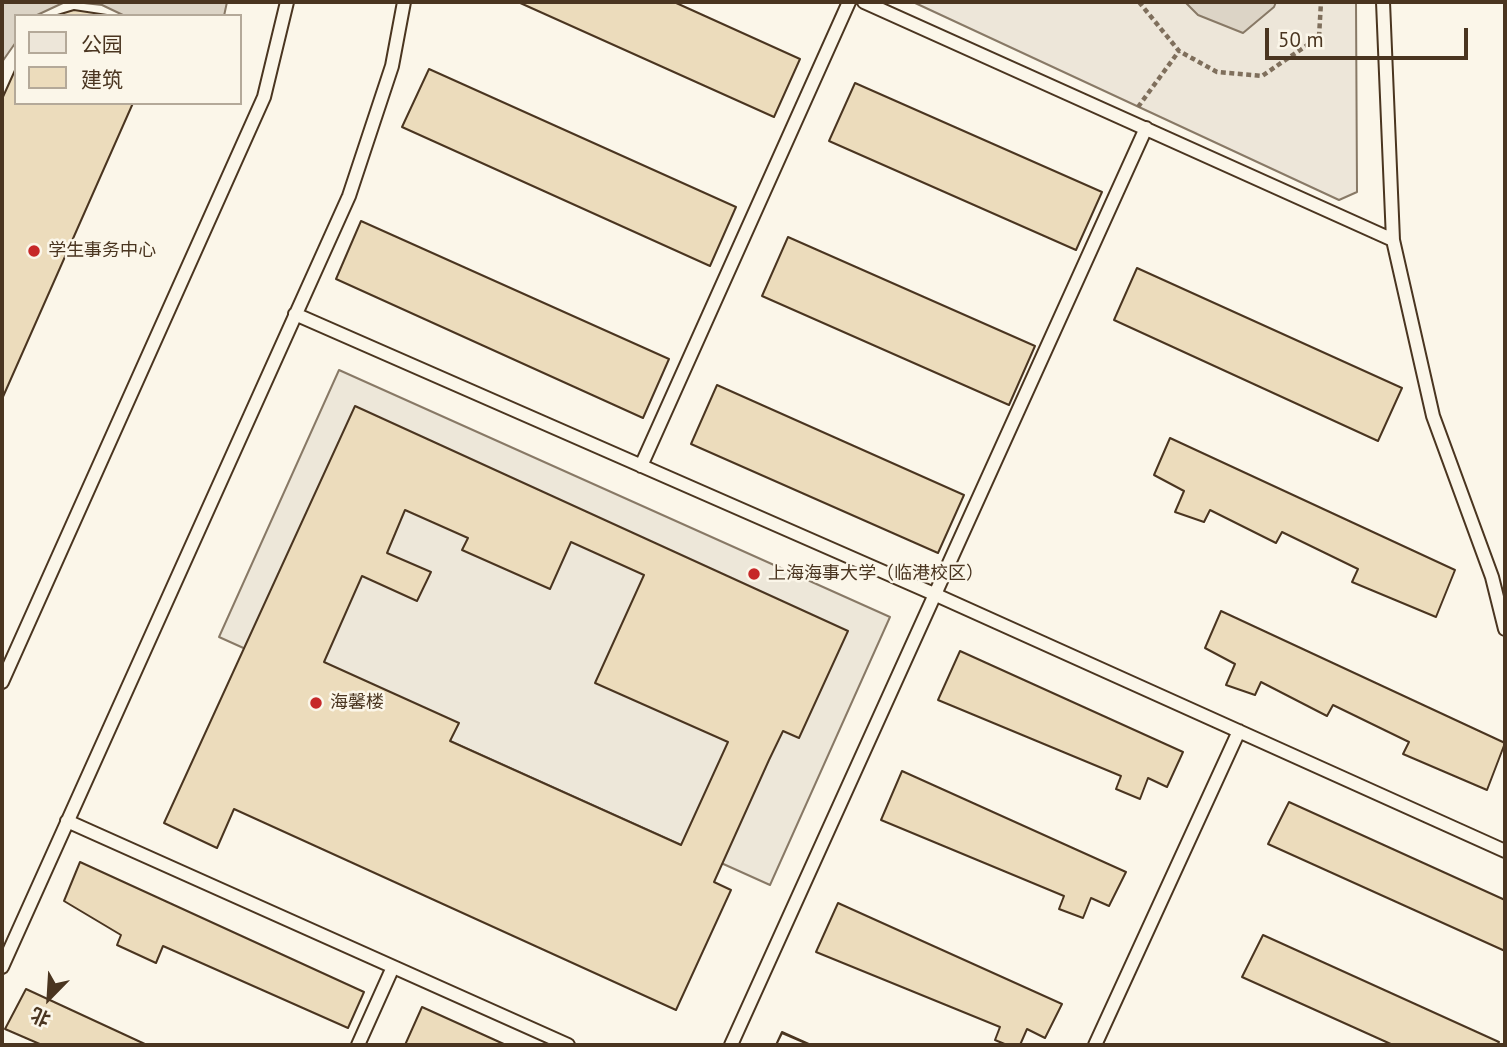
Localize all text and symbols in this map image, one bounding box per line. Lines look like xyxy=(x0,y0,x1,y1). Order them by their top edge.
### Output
legend xyxy=(14,14,242,105)
scale bar xyxy=(1269,14,1472,58)
text: 50 m xyxy=(1278,26,1324,53)
text: 公园 xyxy=(81,31,123,58)
text: 建筑 xyxy=(81,66,123,93)
place label: 学生事务中心 xyxy=(48,240,156,262)
marker: 学生事务中心 xyxy=(26,243,42,259)
place label: 上海海事大学（临港校区） xyxy=(768,563,984,585)
marker: 上海海事大学（临港校区） xyxy=(746,566,762,582)
place label: 海馨楼 xyxy=(330,692,384,714)
marker: 海馨楼 xyxy=(308,695,324,711)
north arrow xyxy=(14,963,84,1033)
text: 北 xyxy=(27,1002,54,1032)

